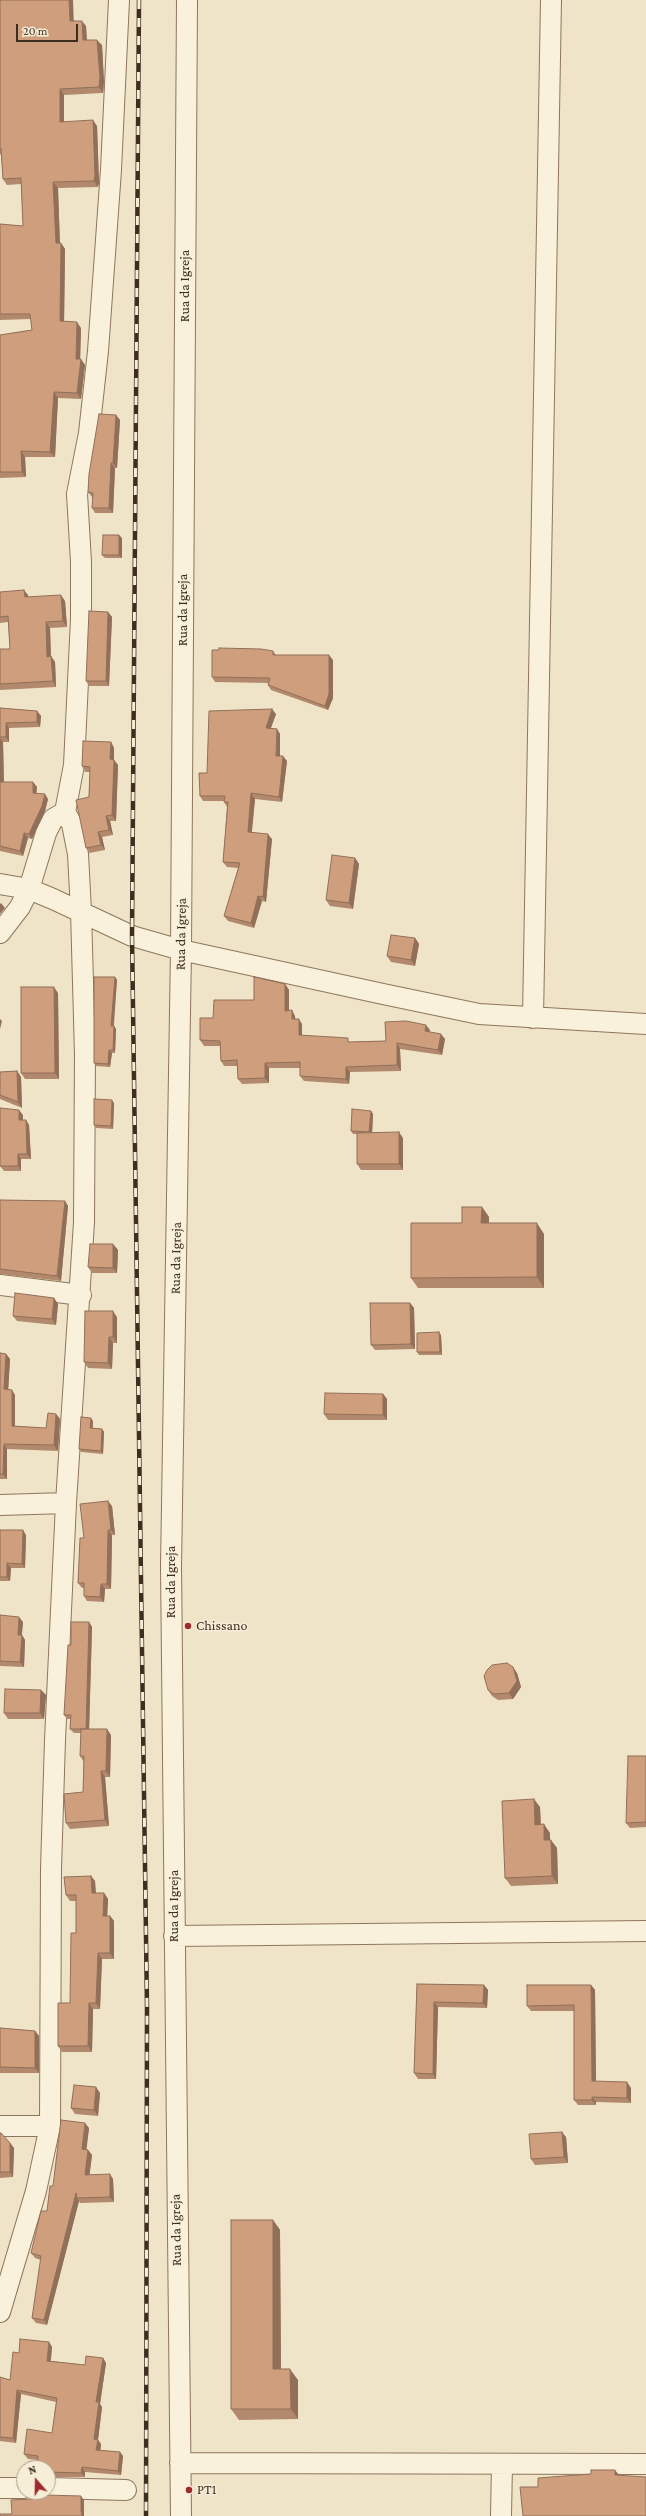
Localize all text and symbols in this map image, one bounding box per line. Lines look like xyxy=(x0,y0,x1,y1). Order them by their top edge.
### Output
scale bar xyxy=(18,16,80,42)
text: 20 m xyxy=(23,24,47,38)
street label: Rua da Igreja xyxy=(177,250,193,322)
street label: Rua da Igreja xyxy=(175,574,191,646)
street label: Rua da Igreja xyxy=(172,898,190,970)
street label: Rua da Igreja xyxy=(167,1222,185,1294)
street label: Rua da Igreja xyxy=(163,1546,179,1618)
place label: Chissano xyxy=(196,1618,247,1634)
marker: Chissano xyxy=(183,1621,193,1631)
street label: Rua da Igreja xyxy=(166,1870,182,1942)
street label: Rua da Igreja xyxy=(167,2194,185,2266)
north arrow xyxy=(16,2460,56,2500)
text: N xyxy=(27,2463,38,2477)
place label: PT1 xyxy=(197,2482,216,2498)
marker: PT1 xyxy=(184,2485,194,2495)

